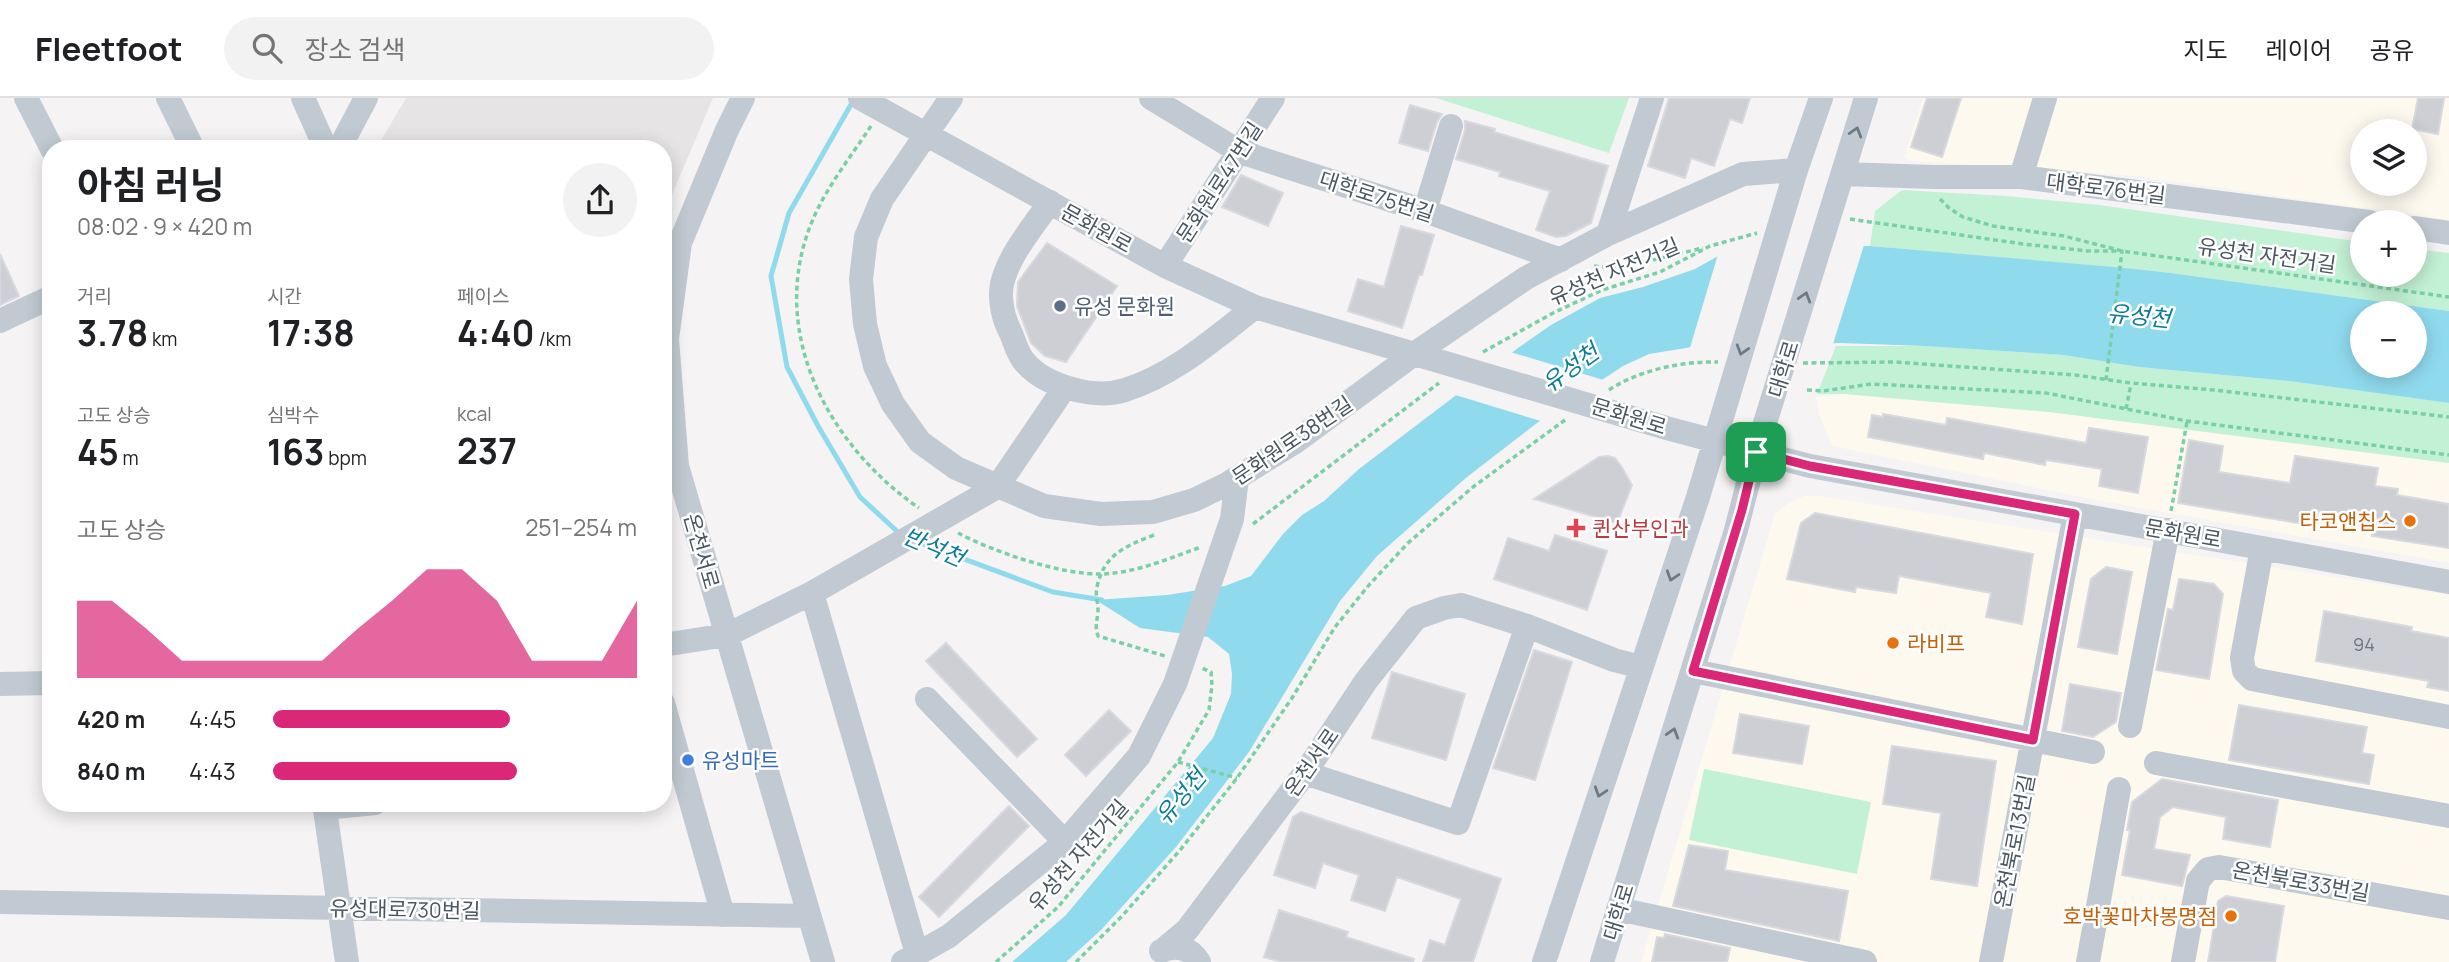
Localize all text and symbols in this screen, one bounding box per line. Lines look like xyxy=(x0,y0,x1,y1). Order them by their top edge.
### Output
search box xyxy=(224,17,714,80)
text: Fleetfoot xyxy=(35,26,182,71)
icon: search xyxy=(248,29,286,67)
text: 장소 검색 xyxy=(304,31,405,67)
text: 지도 xyxy=(2183,33,2228,66)
text: 레이어 xyxy=(2266,33,2332,66)
text: 공유 xyxy=(2370,33,2414,66)
street label: 문화원로47번길 xyxy=(1169,116,1269,248)
map controls xyxy=(2350,119,2427,378)
button: layers xyxy=(2350,119,2427,196)
one-way arrow xyxy=(1847,126,1862,138)
text: 아침 러닝 xyxy=(77,158,224,210)
button: share xyxy=(563,163,637,237)
street label: 대학로75번길 xyxy=(1316,164,1438,228)
street label: 대학로76번길 xyxy=(2045,167,2167,209)
street label: 문화원로 xyxy=(1056,197,1138,259)
text: 08:02 · 9 × 420 m xyxy=(77,210,252,242)
button: + xyxy=(2350,210,2427,287)
street label: 유성천 자전거길 xyxy=(1544,231,1684,311)
street label: 유성천 자전거길 xyxy=(2196,231,2338,279)
text: 거리 xyxy=(77,283,112,309)
text: 시간 xyxy=(267,283,302,309)
text: 페이스 xyxy=(457,283,509,309)
one-way arrow xyxy=(1797,291,1811,304)
place label: 유성 문화원 xyxy=(1074,292,1175,320)
water label: 유성천 xyxy=(2106,296,2175,335)
marker: 유성 문화원 xyxy=(1052,298,1068,314)
button: − xyxy=(2350,301,2427,378)
text: 3.78 xyxy=(77,309,148,357)
text: 17:38 xyxy=(267,309,355,357)
text: 4:40 xyxy=(457,309,535,357)
text: km xyxy=(148,326,177,352)
text: /km xyxy=(535,326,571,352)
water label: 유성천 xyxy=(1535,334,1607,399)
street label: 대학로 xyxy=(1761,337,1805,401)
one-way arrow xyxy=(1735,344,1750,356)
street label: 문화원로38번길 xyxy=(1226,389,1358,491)
street label: 문화원로 xyxy=(1588,391,1670,441)
text: kcal xyxy=(457,401,492,427)
text: 고도 상승 xyxy=(77,402,151,428)
text: 심박수 xyxy=(267,402,319,428)
pin xyxy=(1726,422,1786,482)
text: 237 xyxy=(457,427,517,475)
text: 45 xyxy=(77,428,119,476)
text: 163 xyxy=(267,428,324,476)
icon: arrive xyxy=(1737,433,1775,471)
text: m xyxy=(119,445,139,471)
text: bpm xyxy=(324,445,367,471)
place label: 타코앤칩스 xyxy=(2299,507,2396,535)
street label: 온천서로 xyxy=(678,510,726,592)
text: 251–254 m xyxy=(525,511,637,543)
text: 고도 상승 xyxy=(77,513,166,545)
street label: 문화원로 xyxy=(2143,513,2223,553)
marker: 타코앤칩스 xyxy=(2402,513,2418,529)
place label: 퀸산부인과 xyxy=(1592,514,1689,542)
marker: 퀸산부인과 xyxy=(1566,518,1586,538)
water label: 반석천 xyxy=(899,519,972,574)
one-way arrow xyxy=(1665,569,1680,581)
place label: 라비프 xyxy=(1907,629,1965,657)
house number: 94 xyxy=(2353,632,2375,656)
marker: 라비프 xyxy=(1885,635,1901,651)
text: 420 m xyxy=(77,703,145,735)
text: 4:45 xyxy=(189,703,236,735)
street label: 온천서로 xyxy=(1277,722,1345,802)
one-way arrow xyxy=(1665,727,1680,739)
place label: 유성마트 xyxy=(702,746,779,774)
marker: 유성마트 xyxy=(680,752,696,768)
text: 840 m xyxy=(77,755,146,787)
text: 4:43 xyxy=(189,755,236,787)
water label: 유성천 xyxy=(1147,759,1214,831)
street label: 온천북로13번길 xyxy=(1987,772,2041,910)
one-way arrow xyxy=(1594,785,1608,797)
street label: 유성천 자전거길 xyxy=(1022,793,1134,917)
street label: 온천북로33번길 xyxy=(2230,855,2372,907)
street label: 대학로 xyxy=(1596,880,1640,944)
street label: 유성대로730번길 xyxy=(329,894,481,924)
place label: 호박꽃마차봉명점 xyxy=(2062,902,2217,930)
marker: 호박꽃마차봉명점 xyxy=(2223,908,2239,924)

